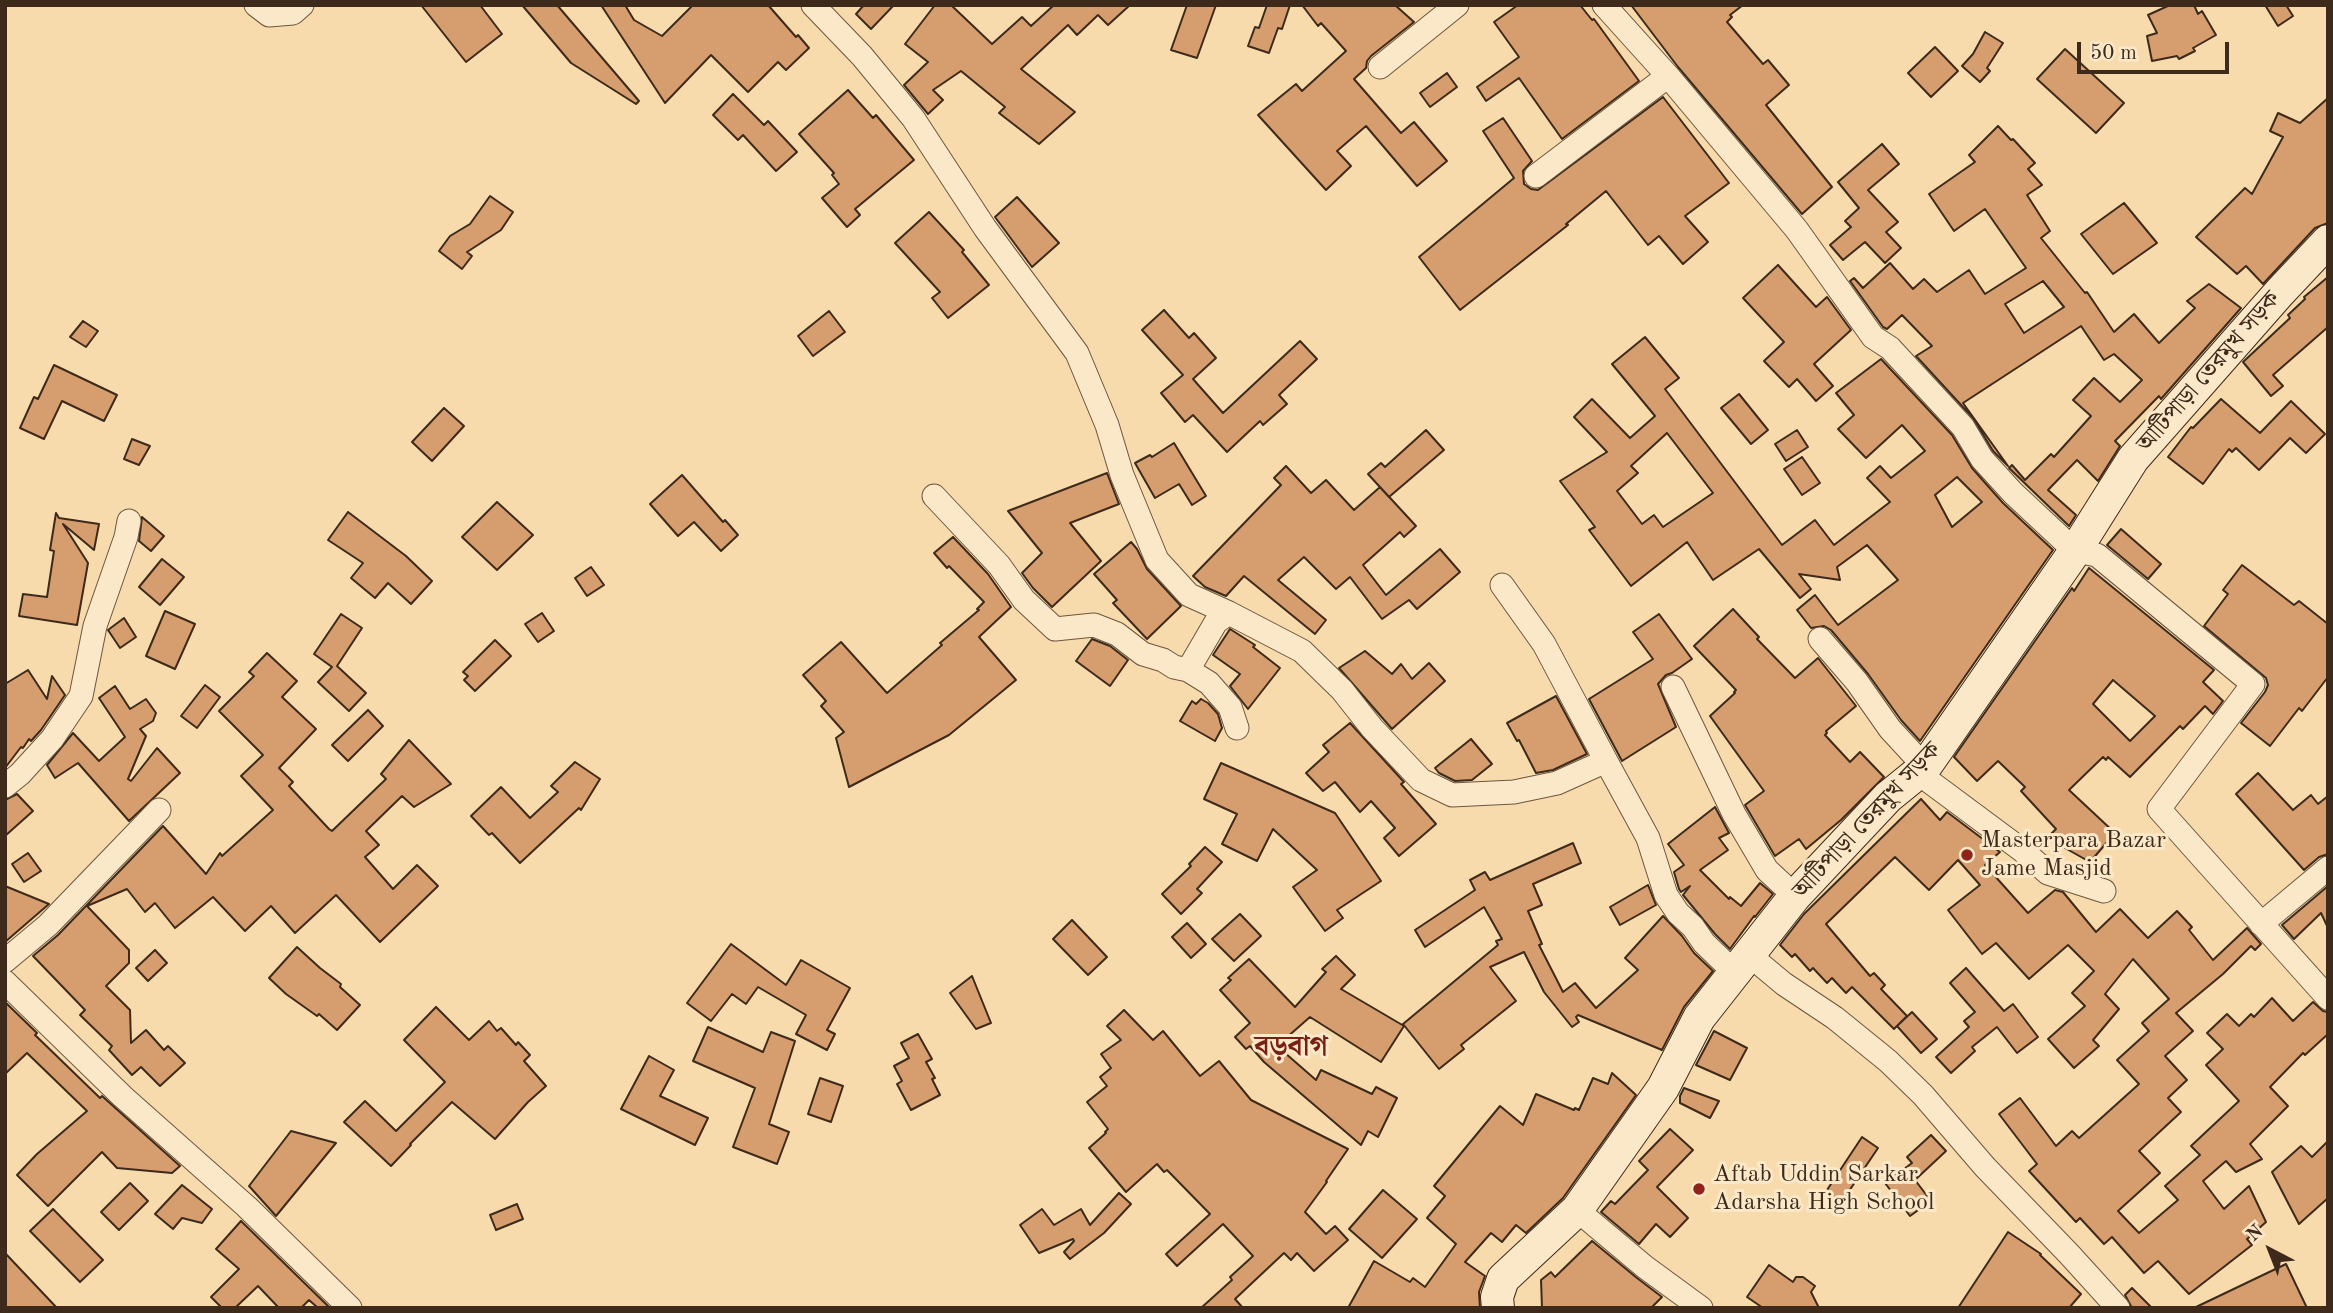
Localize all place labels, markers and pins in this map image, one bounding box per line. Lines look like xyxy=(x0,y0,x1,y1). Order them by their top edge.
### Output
place label: Masterpara Bazar Jame Masjid xyxy=(1981,827,2166,883)
marker: Masterpara Bazar Jame Masjid xyxy=(1959,847,1975,863)
place label: Aftab Uddin Sarkar Adarsha High School xyxy=(1713,1161,1934,1217)
marker: Aftab Uddin Sarkar Adarsha High School xyxy=(1691,1181,1707,1197)

